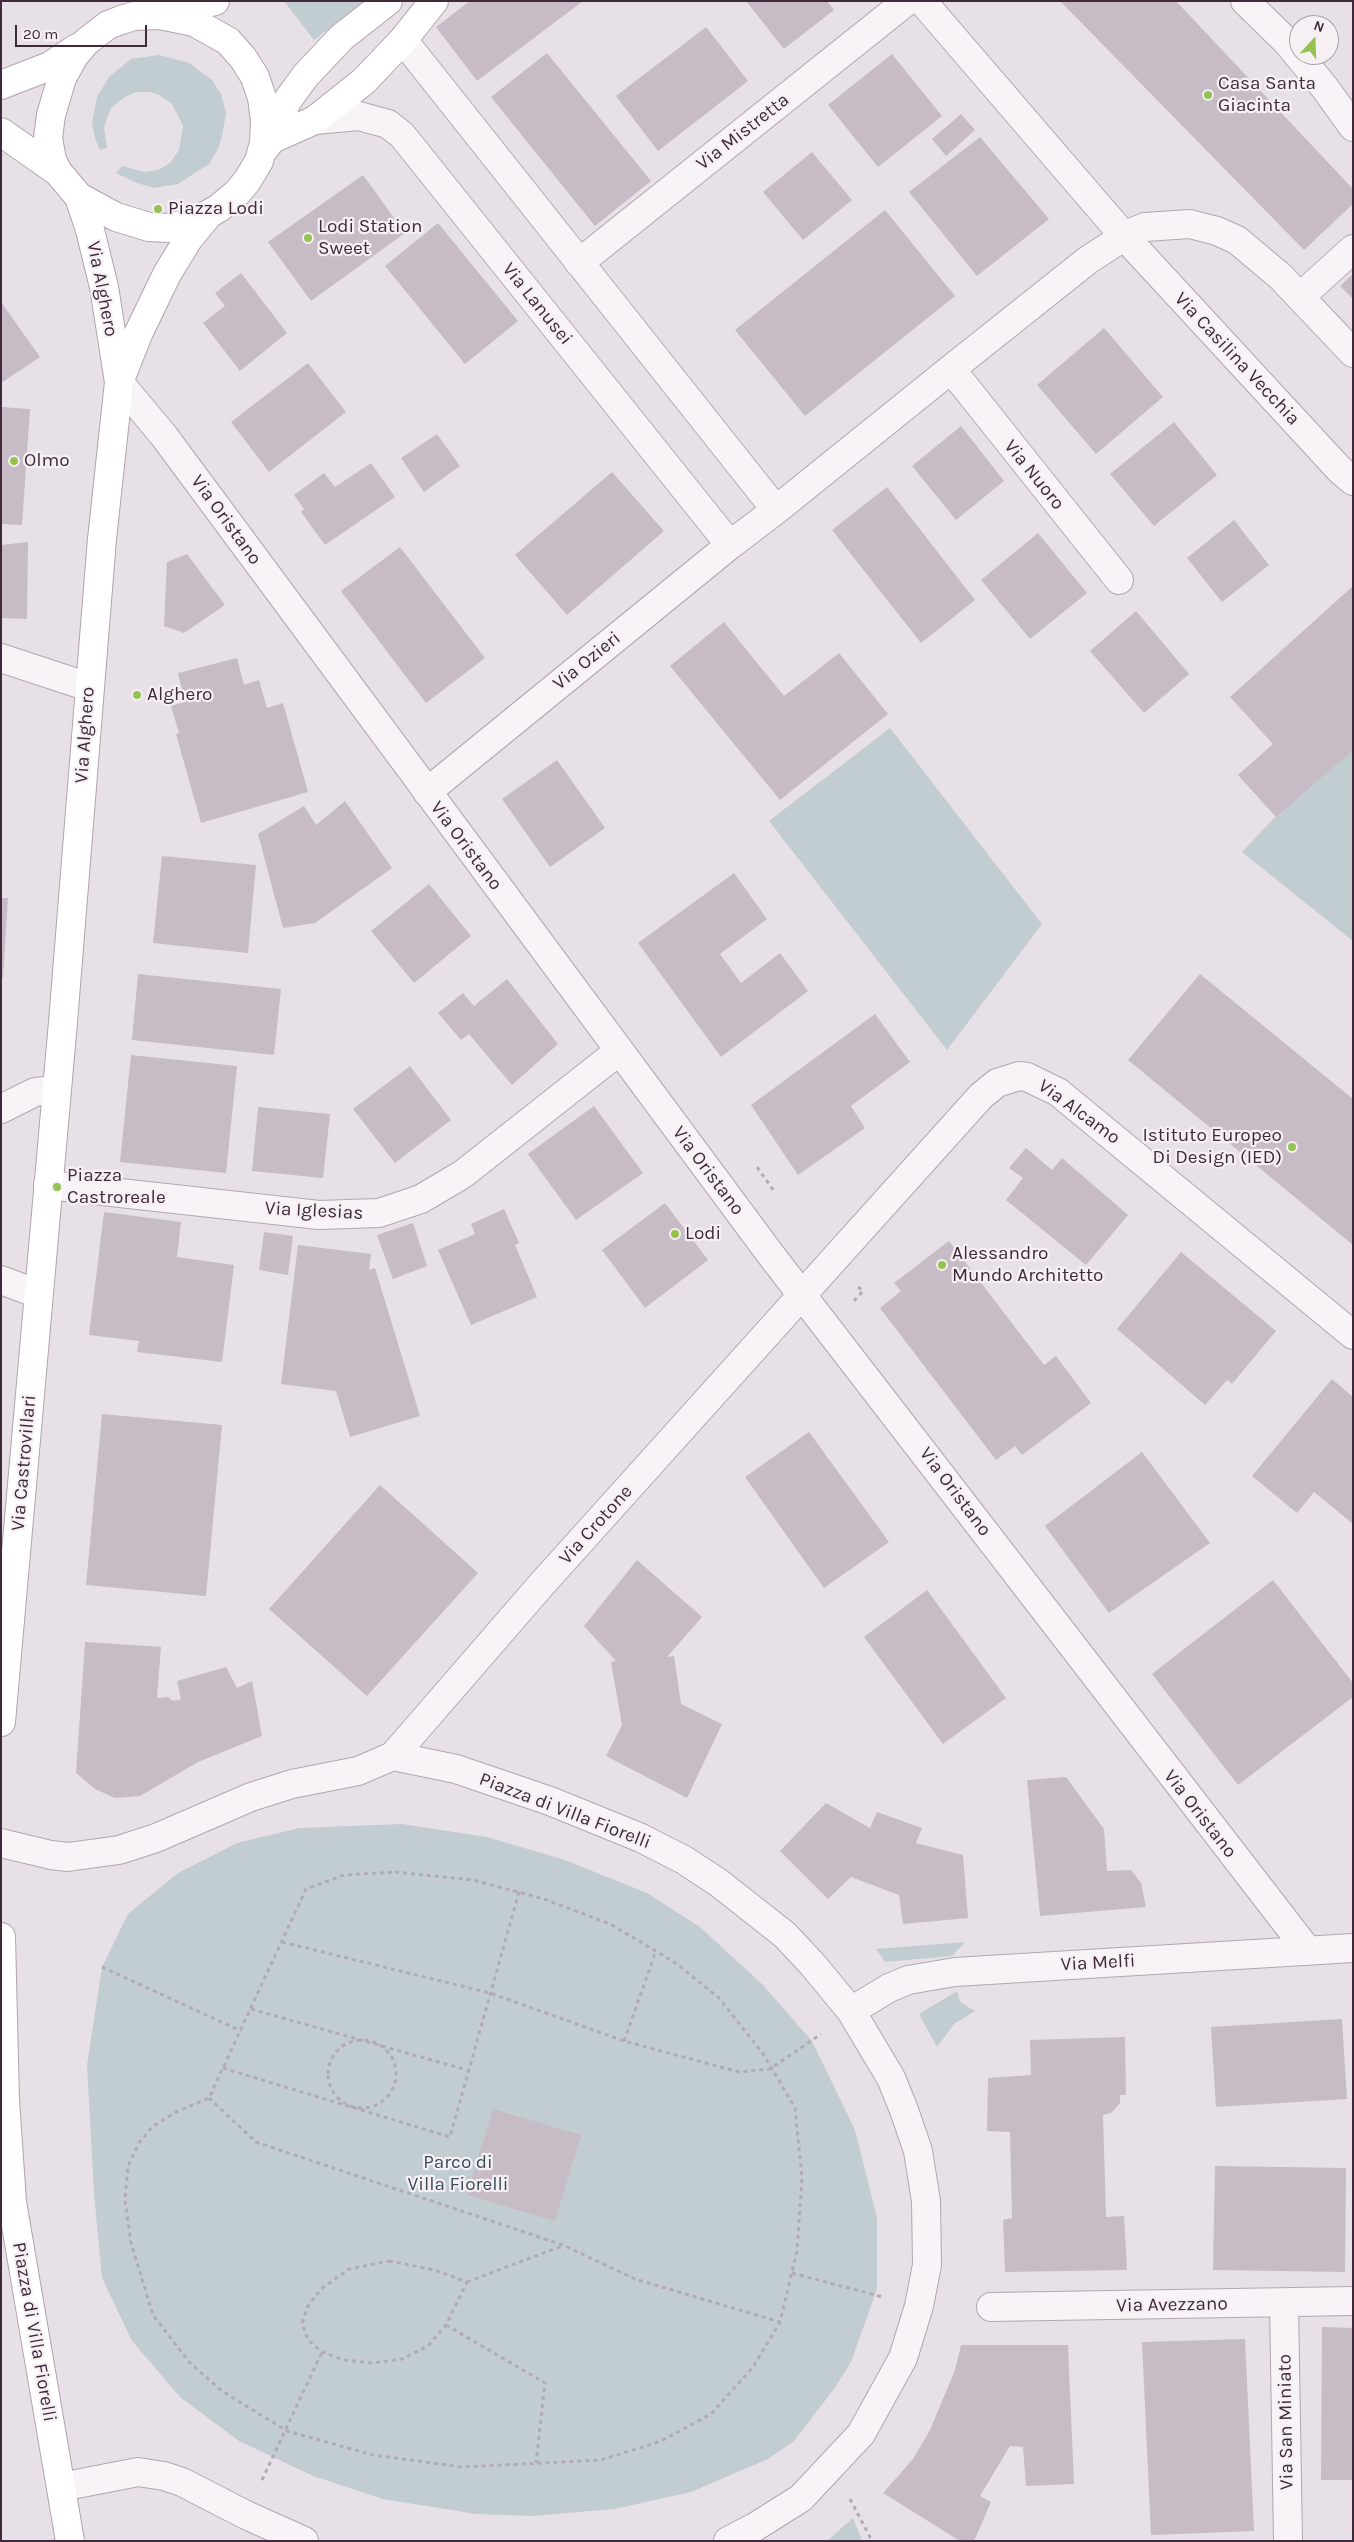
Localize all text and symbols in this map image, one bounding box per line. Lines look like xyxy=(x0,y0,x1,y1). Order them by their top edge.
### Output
scale bar xyxy=(18,15,150,47)
north arrow xyxy=(1289,15,1339,65)
text: N xyxy=(1311,17,1327,36)
text: 20 m xyxy=(23,25,58,43)
place label: Casa Santa Giacinta xyxy=(1218,73,1316,117)
street label: Via Mistretta xyxy=(692,89,794,175)
marker: Casa Santa Giacinta xyxy=(1202,89,1214,101)
place label: Piazza Lodi xyxy=(168,198,264,220)
marker: Piazza Lodi xyxy=(152,203,164,215)
place label: Lodi Station Sweet xyxy=(318,216,422,260)
marker: Lodi Station Sweet xyxy=(302,232,314,244)
street label: Via Alghero xyxy=(82,239,122,339)
street label: Via Lanusei xyxy=(497,258,577,350)
street label: Via Casilina Vecchia xyxy=(1169,288,1305,430)
street label: Via Nuoro xyxy=(999,435,1069,515)
place label: Olmo xyxy=(24,450,70,472)
marker: Olmo xyxy=(8,455,20,467)
street label: Via Oristano xyxy=(186,471,266,569)
street label: Via Ozieri xyxy=(549,627,625,695)
place label: Alghero xyxy=(147,684,212,706)
street label: Via Alghero xyxy=(70,686,100,784)
marker: Alghero xyxy=(131,689,143,701)
street label: Via Oristano xyxy=(425,797,507,895)
street label: Via Alcamo xyxy=(1033,1075,1125,1149)
street label: Via Oristano xyxy=(667,1122,749,1220)
place label: Istituto Europeo Di Design (IED) xyxy=(1143,1125,1282,1169)
marker: Istituto Europeo Di Design (IED) xyxy=(1286,1141,1298,1153)
place label: Piazza Castroreale xyxy=(67,1165,166,1209)
marker: Piazza Castroreale xyxy=(51,1181,63,1193)
street label: Via Iglesias xyxy=(264,1197,364,1225)
place label: Lodi xyxy=(685,1223,721,1245)
marker: Lodi xyxy=(669,1228,681,1240)
place label: Alessandro Mundo Architetto xyxy=(952,1243,1104,1287)
marker: Alessandro Mundo Architetto xyxy=(936,1259,948,1271)
street label: Via Castrovillari xyxy=(7,1394,41,1532)
street label: Via Oristano xyxy=(914,1443,996,1541)
street label: Via Crotone xyxy=(554,1481,638,1569)
street label: Via Oristano xyxy=(1159,1765,1241,1863)
street label: Piazza di Villa Fiorelli xyxy=(476,1768,654,1854)
street label: Via Melfi xyxy=(1060,1950,1136,1976)
park label: Parco di Villa Fiorelli xyxy=(408,2152,508,2196)
street label: Piazza di Villa Fiorelli xyxy=(7,2240,61,2424)
street label: Via Avezzano xyxy=(1116,2293,1228,2317)
street label: Via San Miniato xyxy=(1273,2354,1299,2490)

